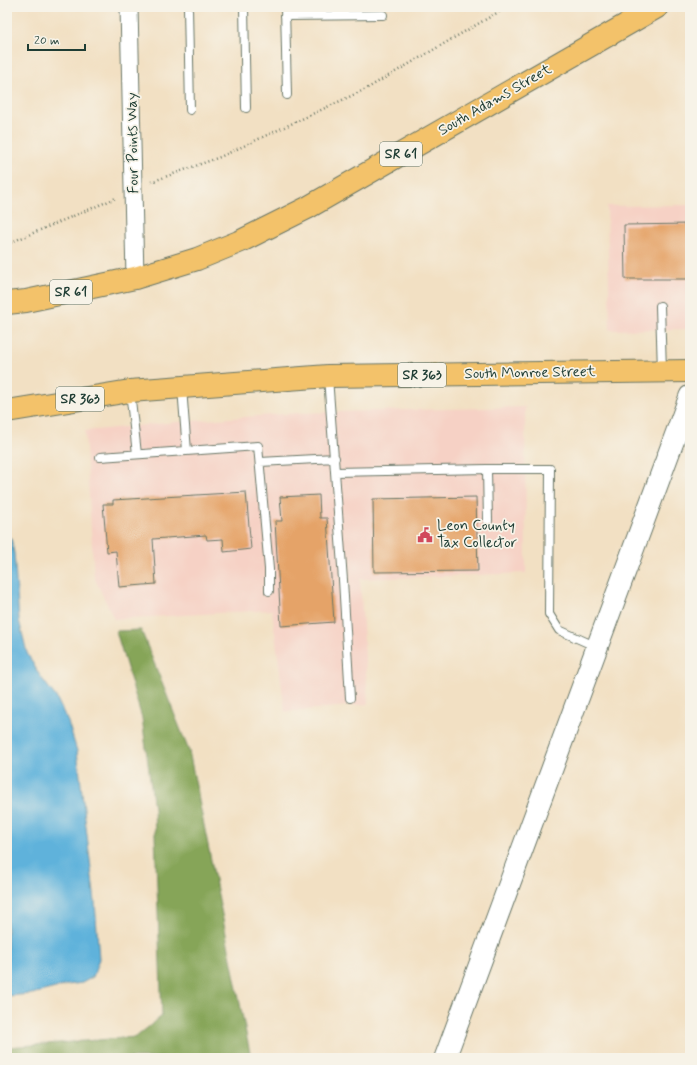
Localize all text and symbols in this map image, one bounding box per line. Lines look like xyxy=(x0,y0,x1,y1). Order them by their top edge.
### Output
scale bar xyxy=(28,26,85,52)
text: 20 m xyxy=(34,33,60,49)
street label: South Adams Street xyxy=(435,59,556,141)
street label: Four Points Way xyxy=(122,92,144,194)
road number: SR 61 xyxy=(380,142,422,166)
road number: SR 61 xyxy=(50,280,92,304)
street label: South Monroe Street xyxy=(464,362,596,384)
road number: SR 363 xyxy=(398,363,446,387)
road number: SR 363 xyxy=(56,387,104,411)
place label: Leon County Tax Collector xyxy=(437,516,517,553)
public building icon: Leon County Tax Collector xyxy=(416,526,434,544)

